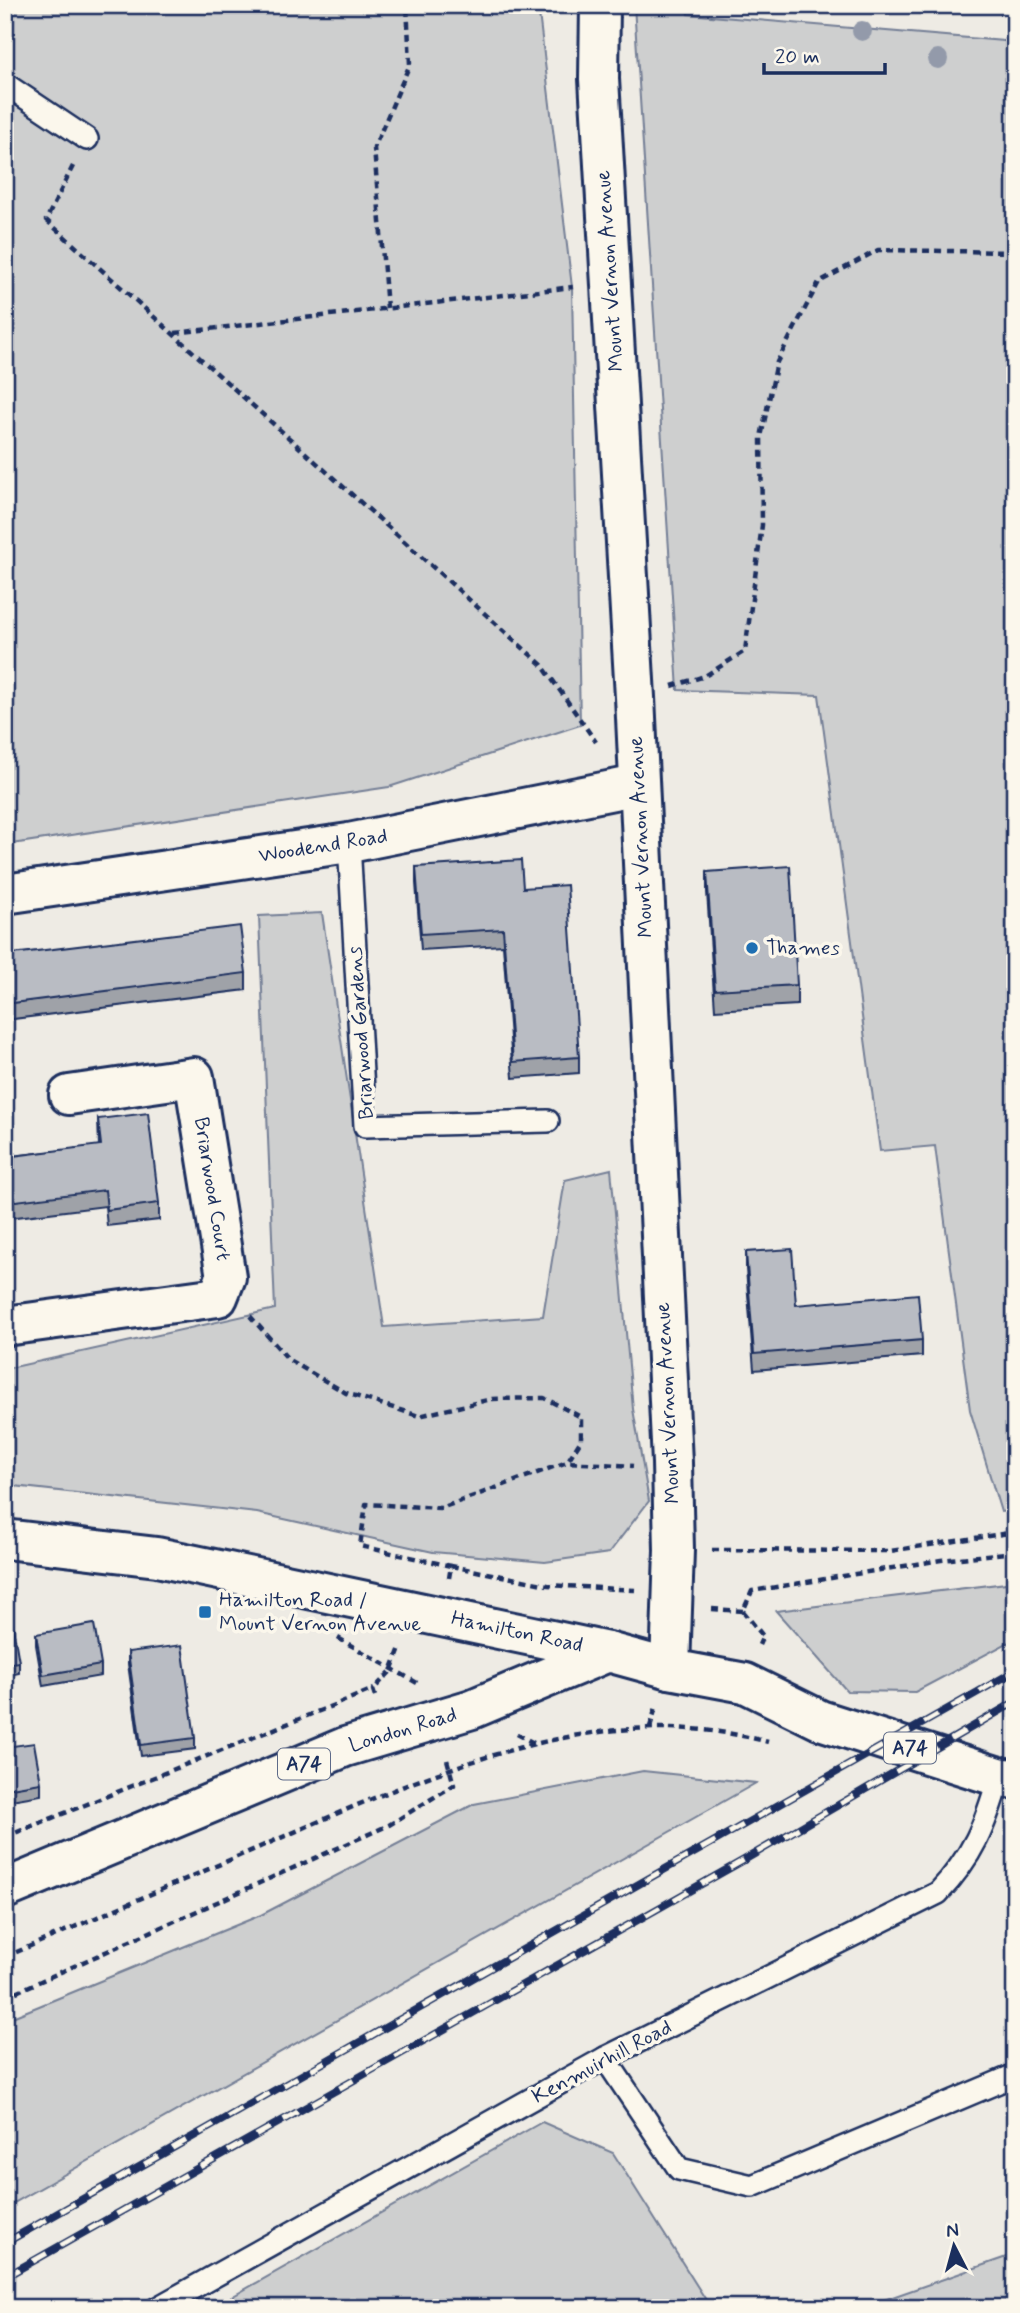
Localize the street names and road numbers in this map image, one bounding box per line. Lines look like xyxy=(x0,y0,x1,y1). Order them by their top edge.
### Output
street label: Mount Vernon Avenue xyxy=(589,169,631,373)
street label: Mount Vernon Avenue xyxy=(622,735,660,939)
street label: Woodend Road xyxy=(257,822,389,870)
street label: Briarwood Gardens xyxy=(341,946,381,1120)
street label: Briarwood Court xyxy=(187,1115,237,1263)
street label: Mount Vernon Avenue xyxy=(649,1301,687,1505)
street label: Hamilton Road xyxy=(449,1604,585,1660)
street label: London Road xyxy=(346,1700,460,1760)
road number: A74 xyxy=(884,1732,936,1764)
road number: A74 xyxy=(278,1748,330,1780)
street label: Kenmuirhill Road xyxy=(527,2013,677,2111)

